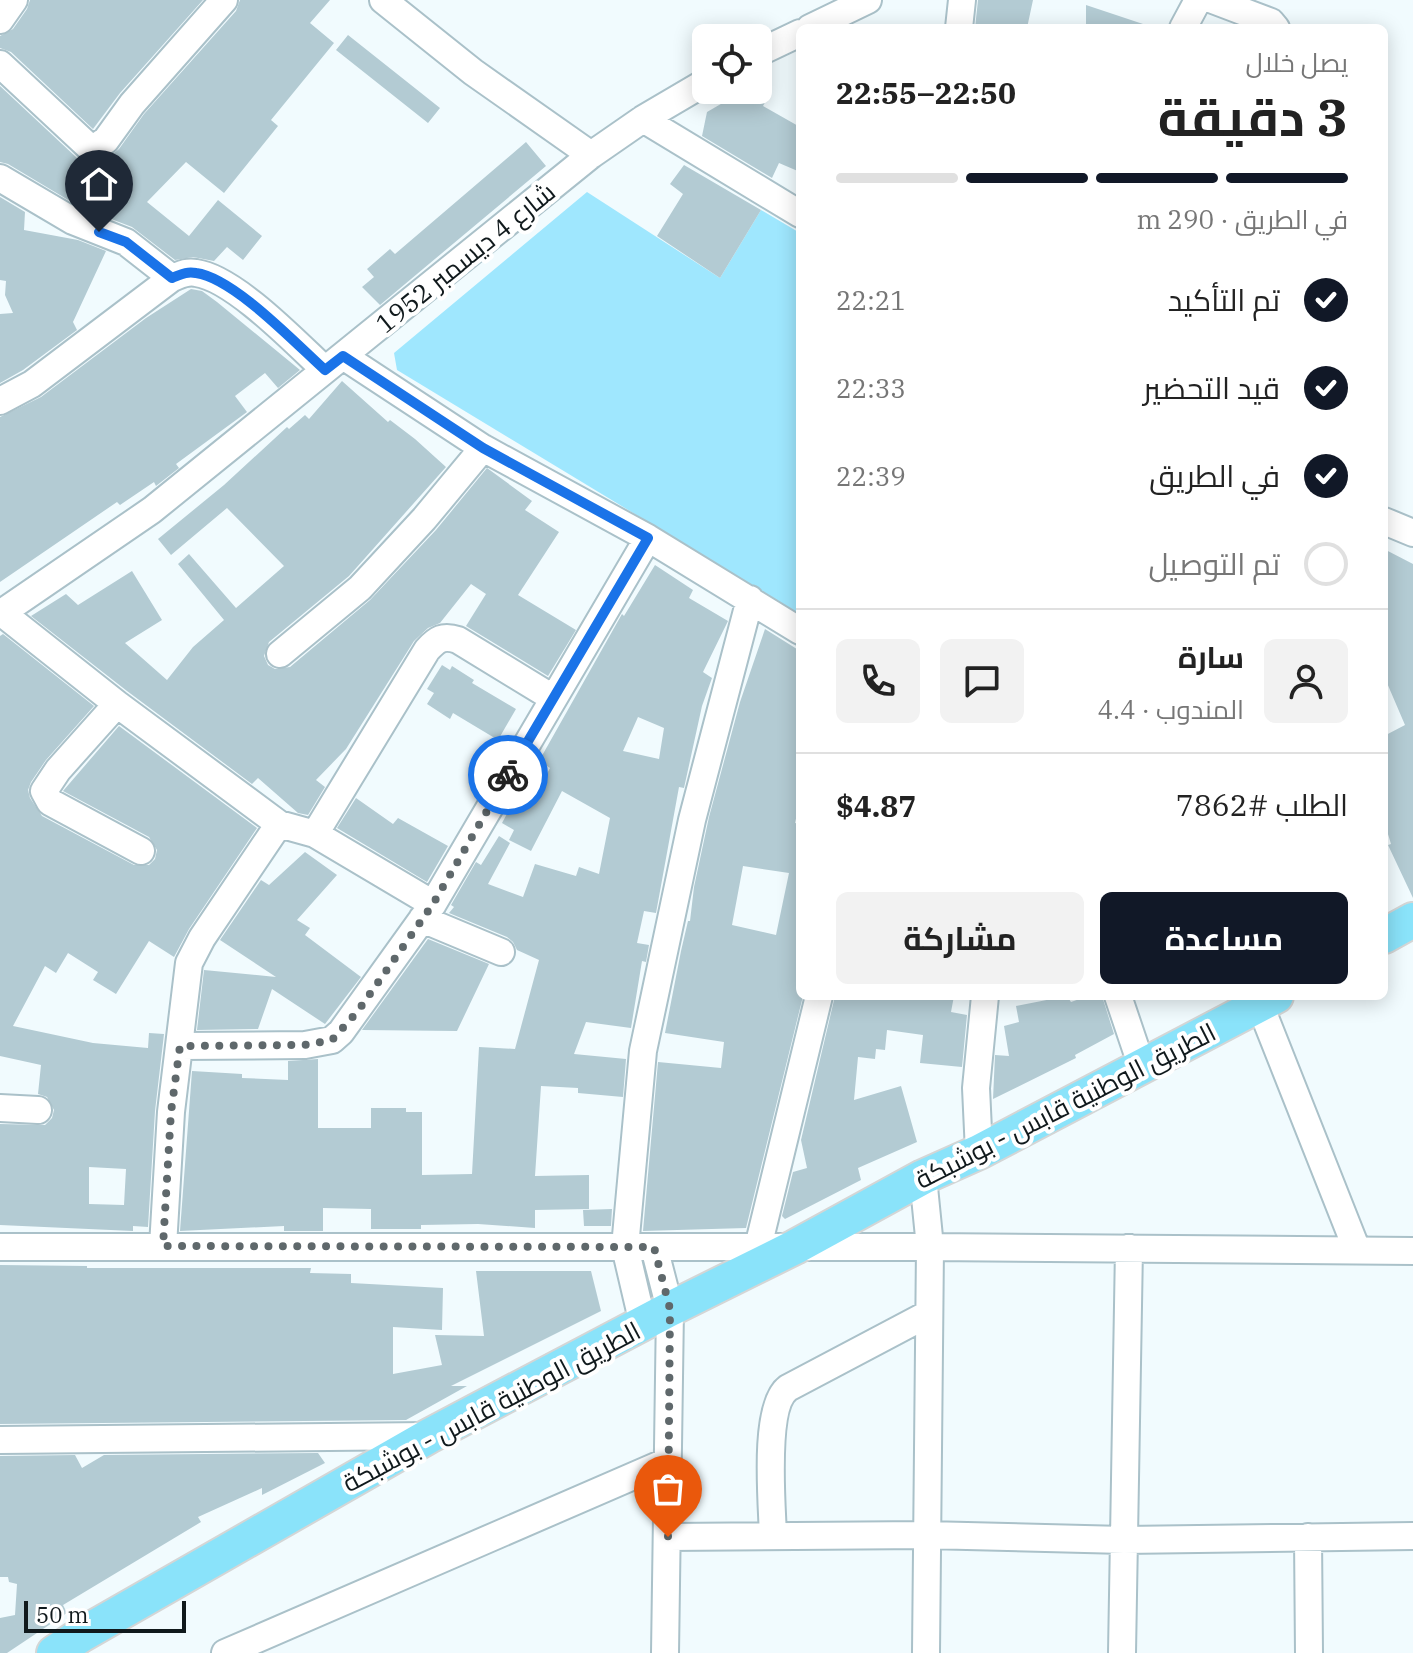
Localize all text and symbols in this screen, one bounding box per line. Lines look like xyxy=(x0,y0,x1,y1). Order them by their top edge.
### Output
map controls xyxy=(692,24,772,104)
button: locate xyxy=(692,24,772,104)
text: يصل خلال xyxy=(1245,45,1348,79)
text: 22:50–22:55 xyxy=(836,73,1016,112)
text: 3 دقيقة xyxy=(1158,83,1348,150)
pin xyxy=(65,150,133,232)
icon: home xyxy=(77,162,121,206)
street label: شارع 4 ديسمبر 1952 xyxy=(368,174,562,341)
text: في الطريق · 290 m xyxy=(1137,202,1348,236)
icon: check xyxy=(1304,278,1348,322)
text: تم التأكيد xyxy=(1168,280,1280,319)
text: 22:21 xyxy=(836,283,906,317)
icon: check xyxy=(1304,366,1348,410)
text: قيد التحضير xyxy=(1143,368,1280,407)
text: 22:33 xyxy=(836,371,906,405)
icon: check xyxy=(1304,454,1348,498)
text: في الطريق xyxy=(1149,456,1280,495)
text: 22:39 xyxy=(836,459,906,493)
text: تم التوصيل xyxy=(1148,544,1280,583)
text: سارة xyxy=(1178,637,1244,676)
button: phone xyxy=(836,639,920,723)
button: chat xyxy=(940,639,1024,723)
button: person xyxy=(1264,639,1348,723)
text: المندوب · 4.4 xyxy=(1097,692,1244,726)
courier xyxy=(468,735,548,815)
icon: bike xyxy=(486,753,530,797)
text: الطلب #7862 xyxy=(1176,785,1348,824)
text: $4.87 xyxy=(836,786,916,825)
button: مشاركة xyxy=(836,892,1084,984)
button: مساعدة xyxy=(1100,892,1348,984)
street label: الطريق الوطنية قابس - بوشبكة xyxy=(909,1014,1221,1196)
street label: الطريق الوطنية قابس - بوشبكة xyxy=(336,1313,646,1499)
pin xyxy=(634,1455,702,1537)
icon: bag xyxy=(646,1467,690,1511)
scale bar xyxy=(24,1597,186,1633)
text: 50 m xyxy=(36,1600,88,1629)

